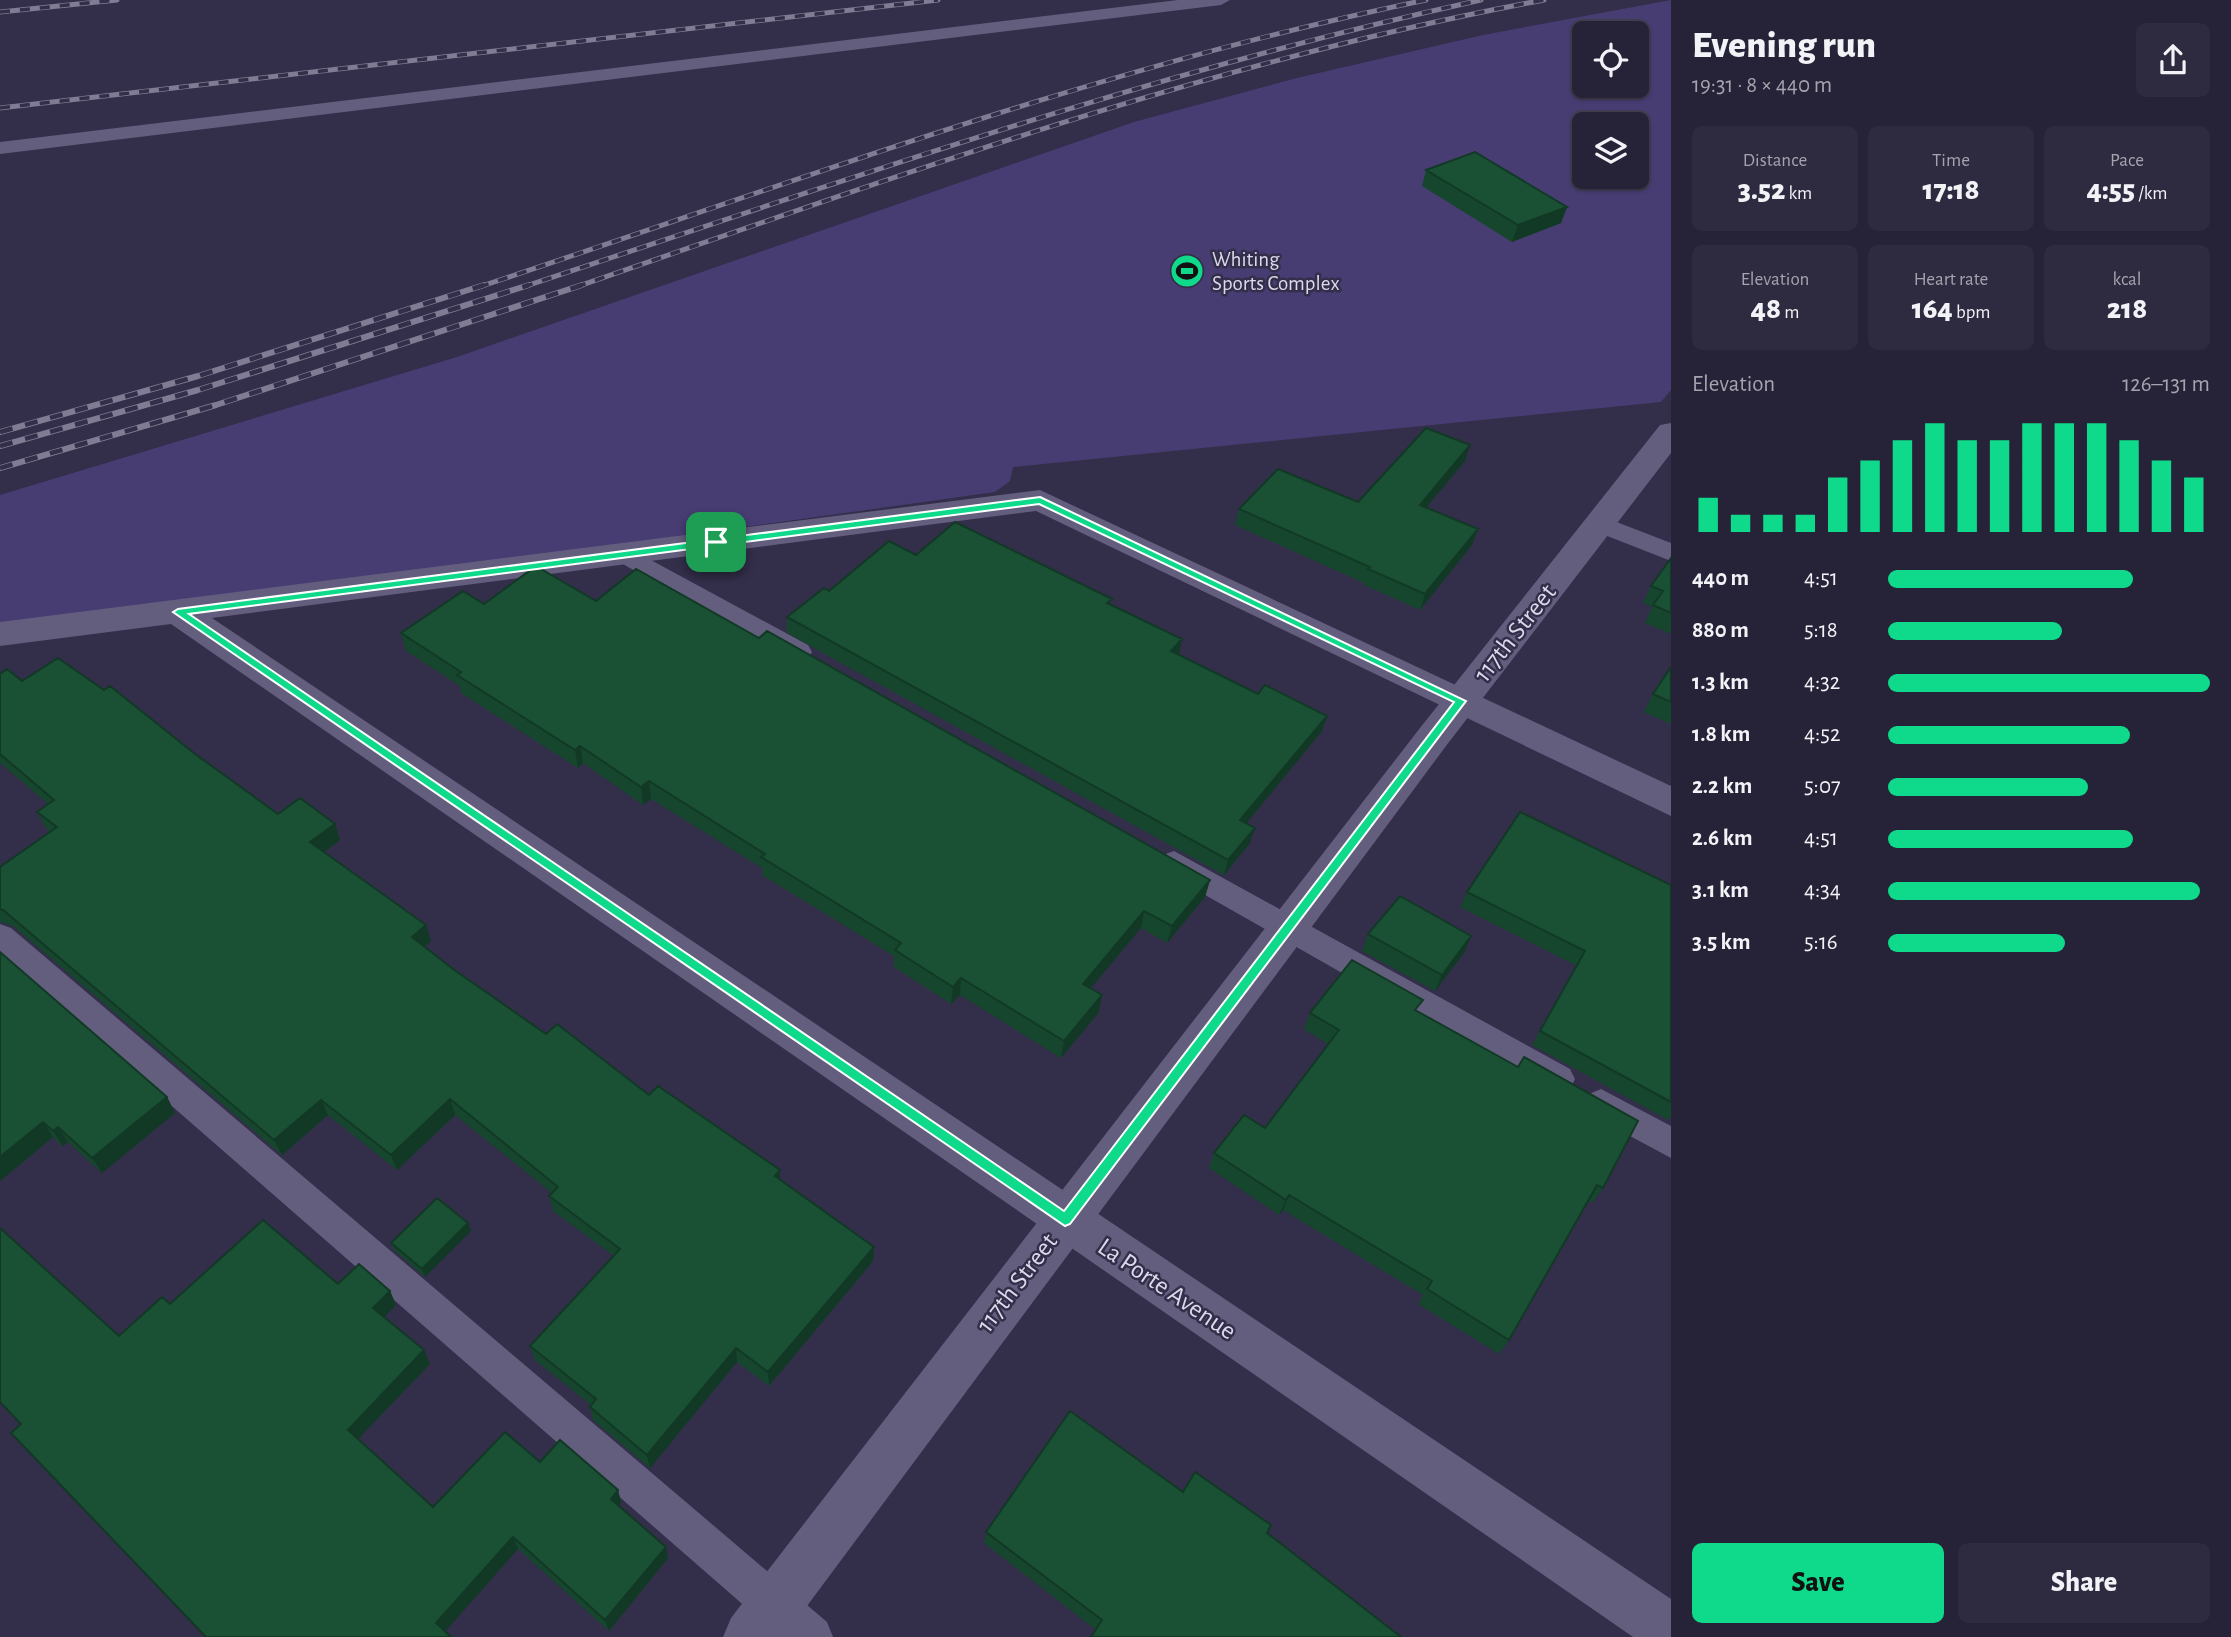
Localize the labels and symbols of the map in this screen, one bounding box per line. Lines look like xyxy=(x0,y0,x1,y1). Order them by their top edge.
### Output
place label: Whiting Sports Complex xyxy=(1212,249,1340,294)
sports icon: Whiting Sports Complex xyxy=(1168,252,1206,290)
pin xyxy=(686,512,746,572)
street label: 117th Street xyxy=(1469,579,1561,687)
street label: 117th Street xyxy=(972,1229,1062,1337)
street label: La Porte Avenue xyxy=(1093,1233,1241,1345)

